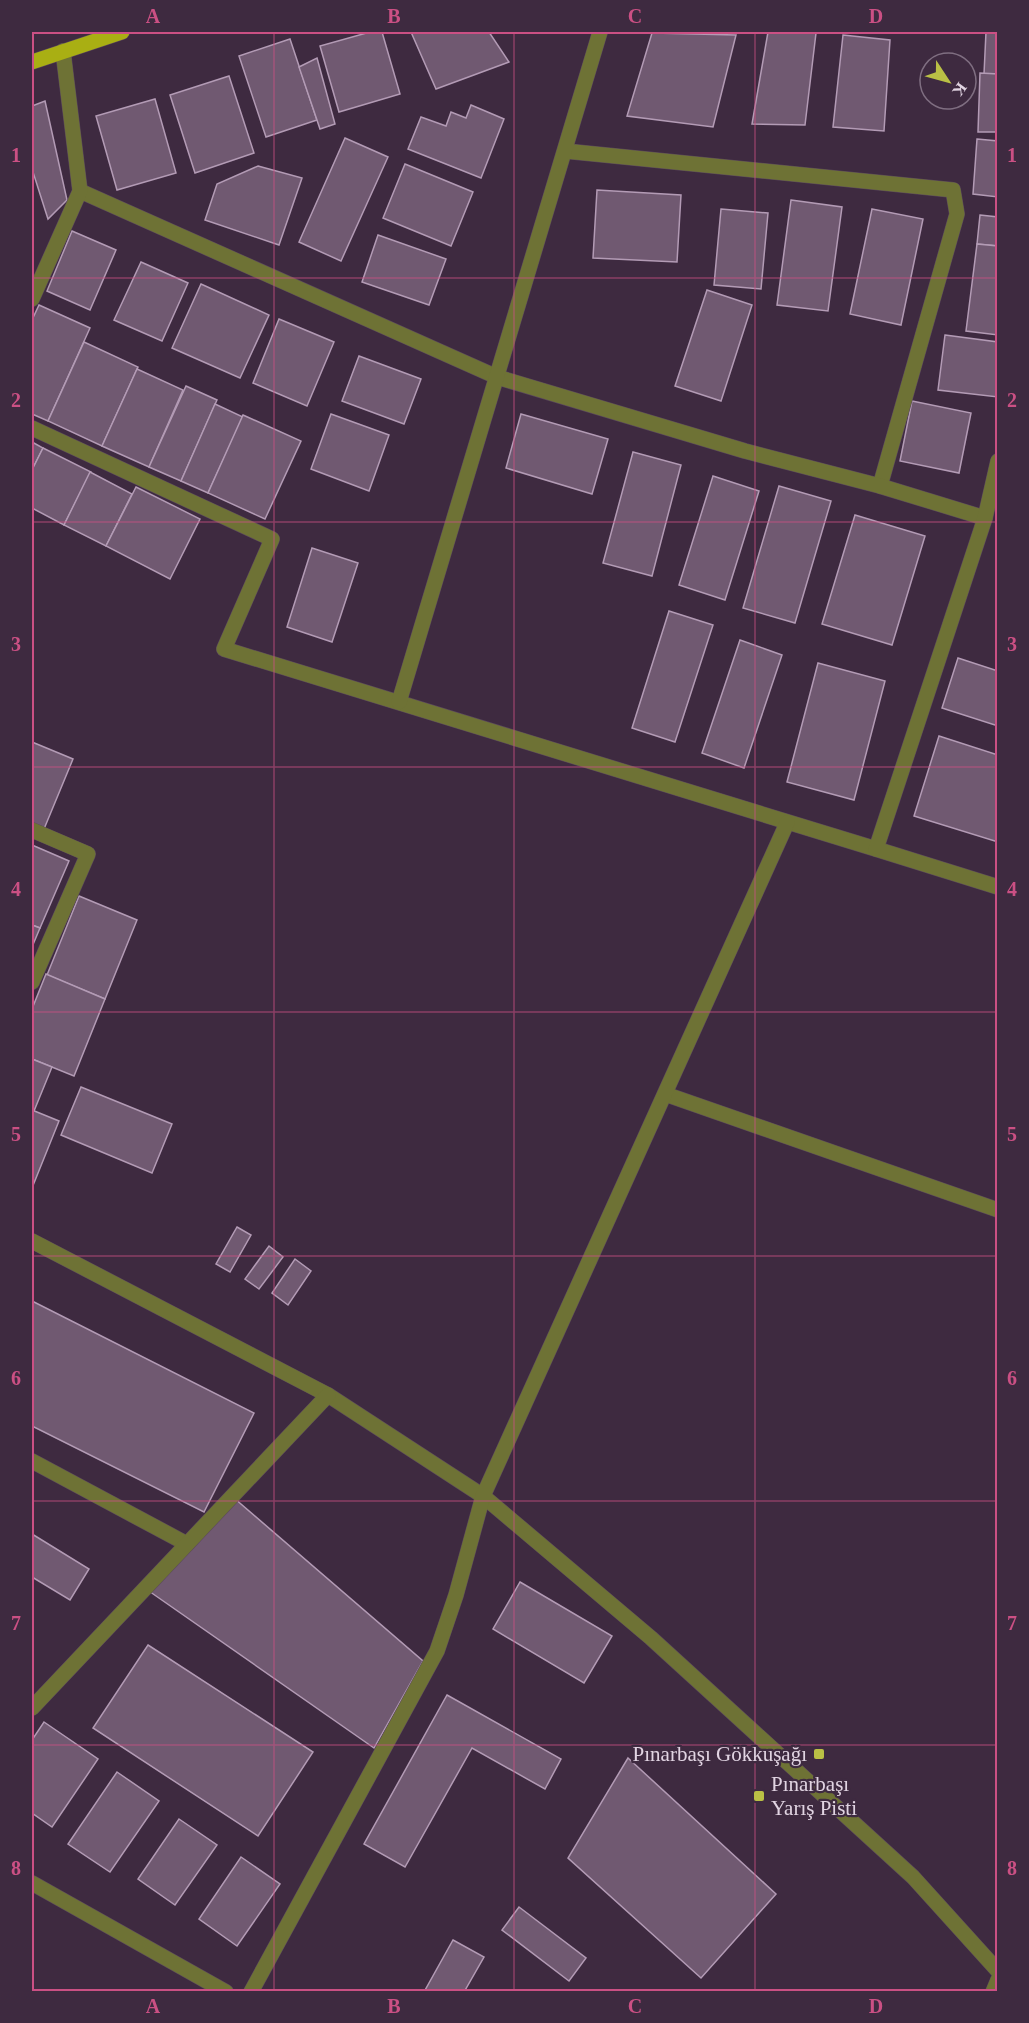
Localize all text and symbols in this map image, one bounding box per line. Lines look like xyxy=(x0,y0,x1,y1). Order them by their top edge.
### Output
text: A xyxy=(146,5,161,27)
text: B xyxy=(387,5,401,27)
text: C xyxy=(628,5,642,27)
text: D xyxy=(869,5,883,27)
north arrow xyxy=(918,51,978,111)
text: K xyxy=(949,79,970,100)
text: 1 xyxy=(11,144,21,166)
text: 1 xyxy=(1007,144,1017,166)
text: 2 xyxy=(11,389,21,411)
text: 2 xyxy=(1007,389,1017,411)
text: 3 xyxy=(11,633,21,655)
text: 3 xyxy=(1007,633,1017,655)
text: 4 xyxy=(11,878,21,900)
text: 4 xyxy=(1007,878,1017,900)
text: 5 xyxy=(11,1123,21,1145)
text: 5 xyxy=(1007,1123,1017,1145)
text: 6 xyxy=(11,1367,21,1389)
text: 6 xyxy=(1007,1367,1017,1389)
text: 7 xyxy=(11,1612,21,1634)
text: 7 xyxy=(1007,1612,1017,1634)
place label: Pınarbaşı Gökkuşağı xyxy=(633,1742,807,1766)
marker: Pınarbaşı Gökkuşağı xyxy=(812,1747,826,1761)
place label: Pınarbaşı Yarış Pisti xyxy=(771,1772,857,1820)
marker: Pınarbaşı Yarış Pisti xyxy=(752,1789,766,1803)
text: 8 xyxy=(11,1857,21,1879)
text: 8 xyxy=(1007,1857,1017,1879)
text: A xyxy=(146,1995,161,2017)
text: B xyxy=(387,1995,401,2017)
text: C xyxy=(628,1995,642,2017)
text: D xyxy=(869,1995,883,2017)

